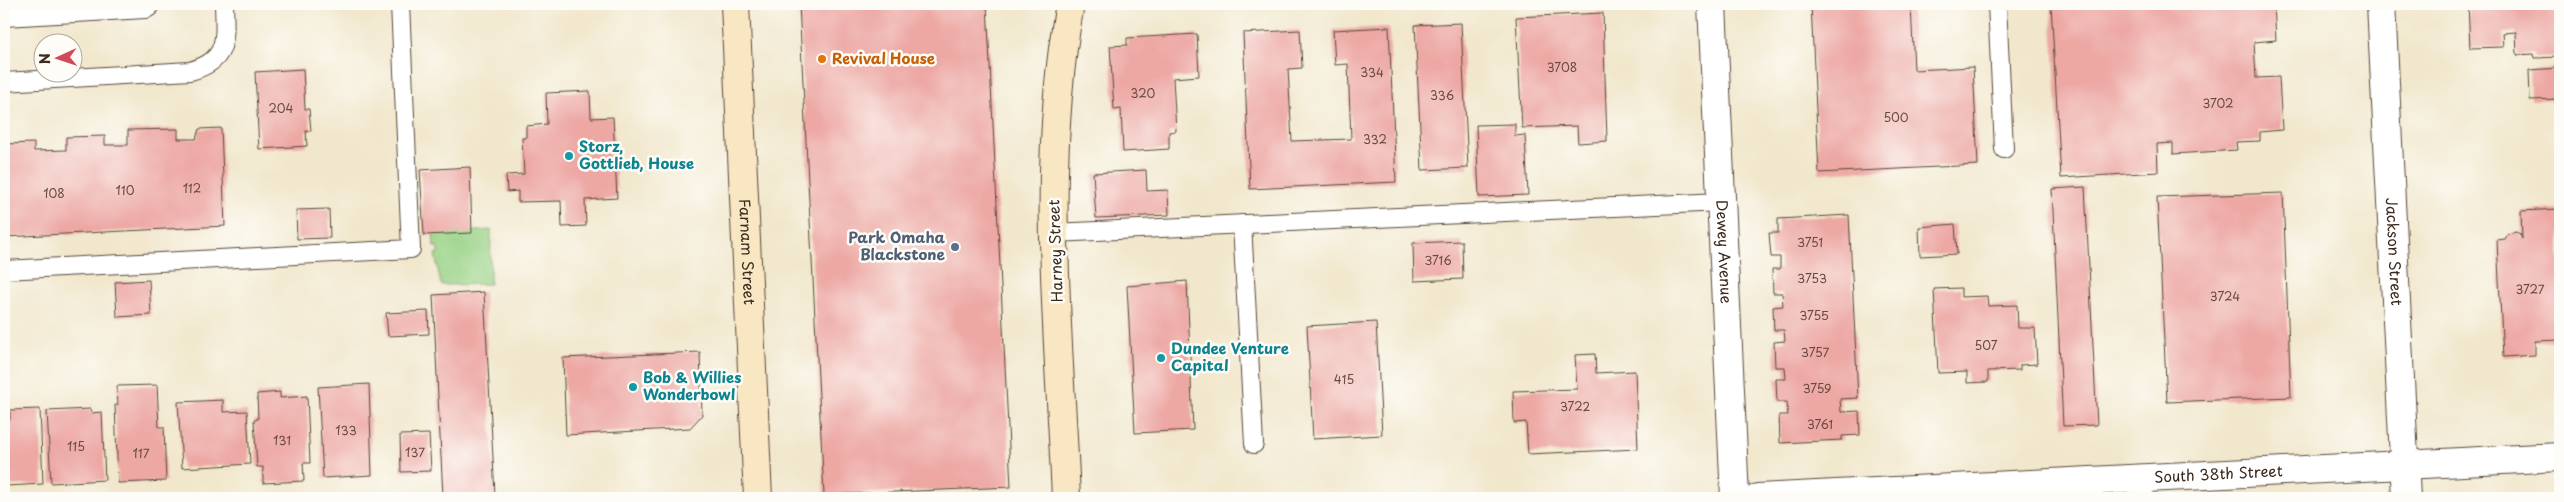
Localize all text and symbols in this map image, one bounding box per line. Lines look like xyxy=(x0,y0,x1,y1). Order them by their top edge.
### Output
north arrow xyxy=(32,32,82,82)
place label: Revival House xyxy=(832,46,935,69)
text: N xyxy=(34,53,55,65)
marker: Revival House xyxy=(816,53,828,65)
house number: 3708 xyxy=(1547,58,1577,76)
house number: 334 xyxy=(1360,63,1384,81)
house number: 320 xyxy=(1131,84,1156,102)
house number: 336 xyxy=(1430,86,1454,104)
house number: 3702 xyxy=(2203,94,2234,112)
house number: 204 xyxy=(268,99,294,117)
house number: 500 xyxy=(1883,108,1909,126)
house number: 332 xyxy=(1363,130,1387,148)
place label: Storz, Gottlieb, House xyxy=(579,134,694,174)
marker: Storz, Gottlieb, House xyxy=(563,150,575,162)
house number: 112 xyxy=(183,179,201,197)
house number: 110 xyxy=(116,181,135,199)
house number: 108 xyxy=(43,184,65,202)
street label: Jackson Street xyxy=(2381,197,2409,306)
street label: Farnam Street xyxy=(734,198,762,305)
street label: Harney Street xyxy=(1041,199,1068,303)
street label: Dewey Avenue xyxy=(1711,199,1739,304)
place label: Park Omaha Blackstone xyxy=(848,225,946,265)
house number: 3751 xyxy=(1797,233,1823,251)
marker: Park Omaha Blackstone xyxy=(949,241,961,253)
house number: 3716 xyxy=(1424,251,1452,269)
house number: 3753 xyxy=(1797,269,1827,287)
house number: 3727 xyxy=(2515,280,2545,298)
house number: 3724 xyxy=(2210,287,2240,305)
house number: 3755 xyxy=(1799,306,1829,324)
place label: Dundee Venture Capital xyxy=(1171,336,1289,376)
house number: 507 xyxy=(1975,336,1998,354)
house number: 3757 xyxy=(1801,343,1829,361)
marker: Dundee Venture Capital xyxy=(1155,352,1167,364)
place label: Bob & Willies Wonderbowl xyxy=(643,365,741,405)
house number: 415 xyxy=(1334,370,1354,388)
house number: 3759 xyxy=(1802,379,1832,397)
marker: Bob & Willies Wonderbowl xyxy=(627,381,639,393)
house number: 3722 xyxy=(1560,397,1591,415)
house number: 3761 xyxy=(1807,415,1833,433)
house number: 133 xyxy=(335,421,357,439)
house number: 131 xyxy=(273,431,291,449)
house number: 115 xyxy=(67,437,85,455)
house number: 137 xyxy=(405,443,425,461)
house number: 117 xyxy=(133,444,150,462)
street label: South 38th Street xyxy=(2154,458,2283,488)

